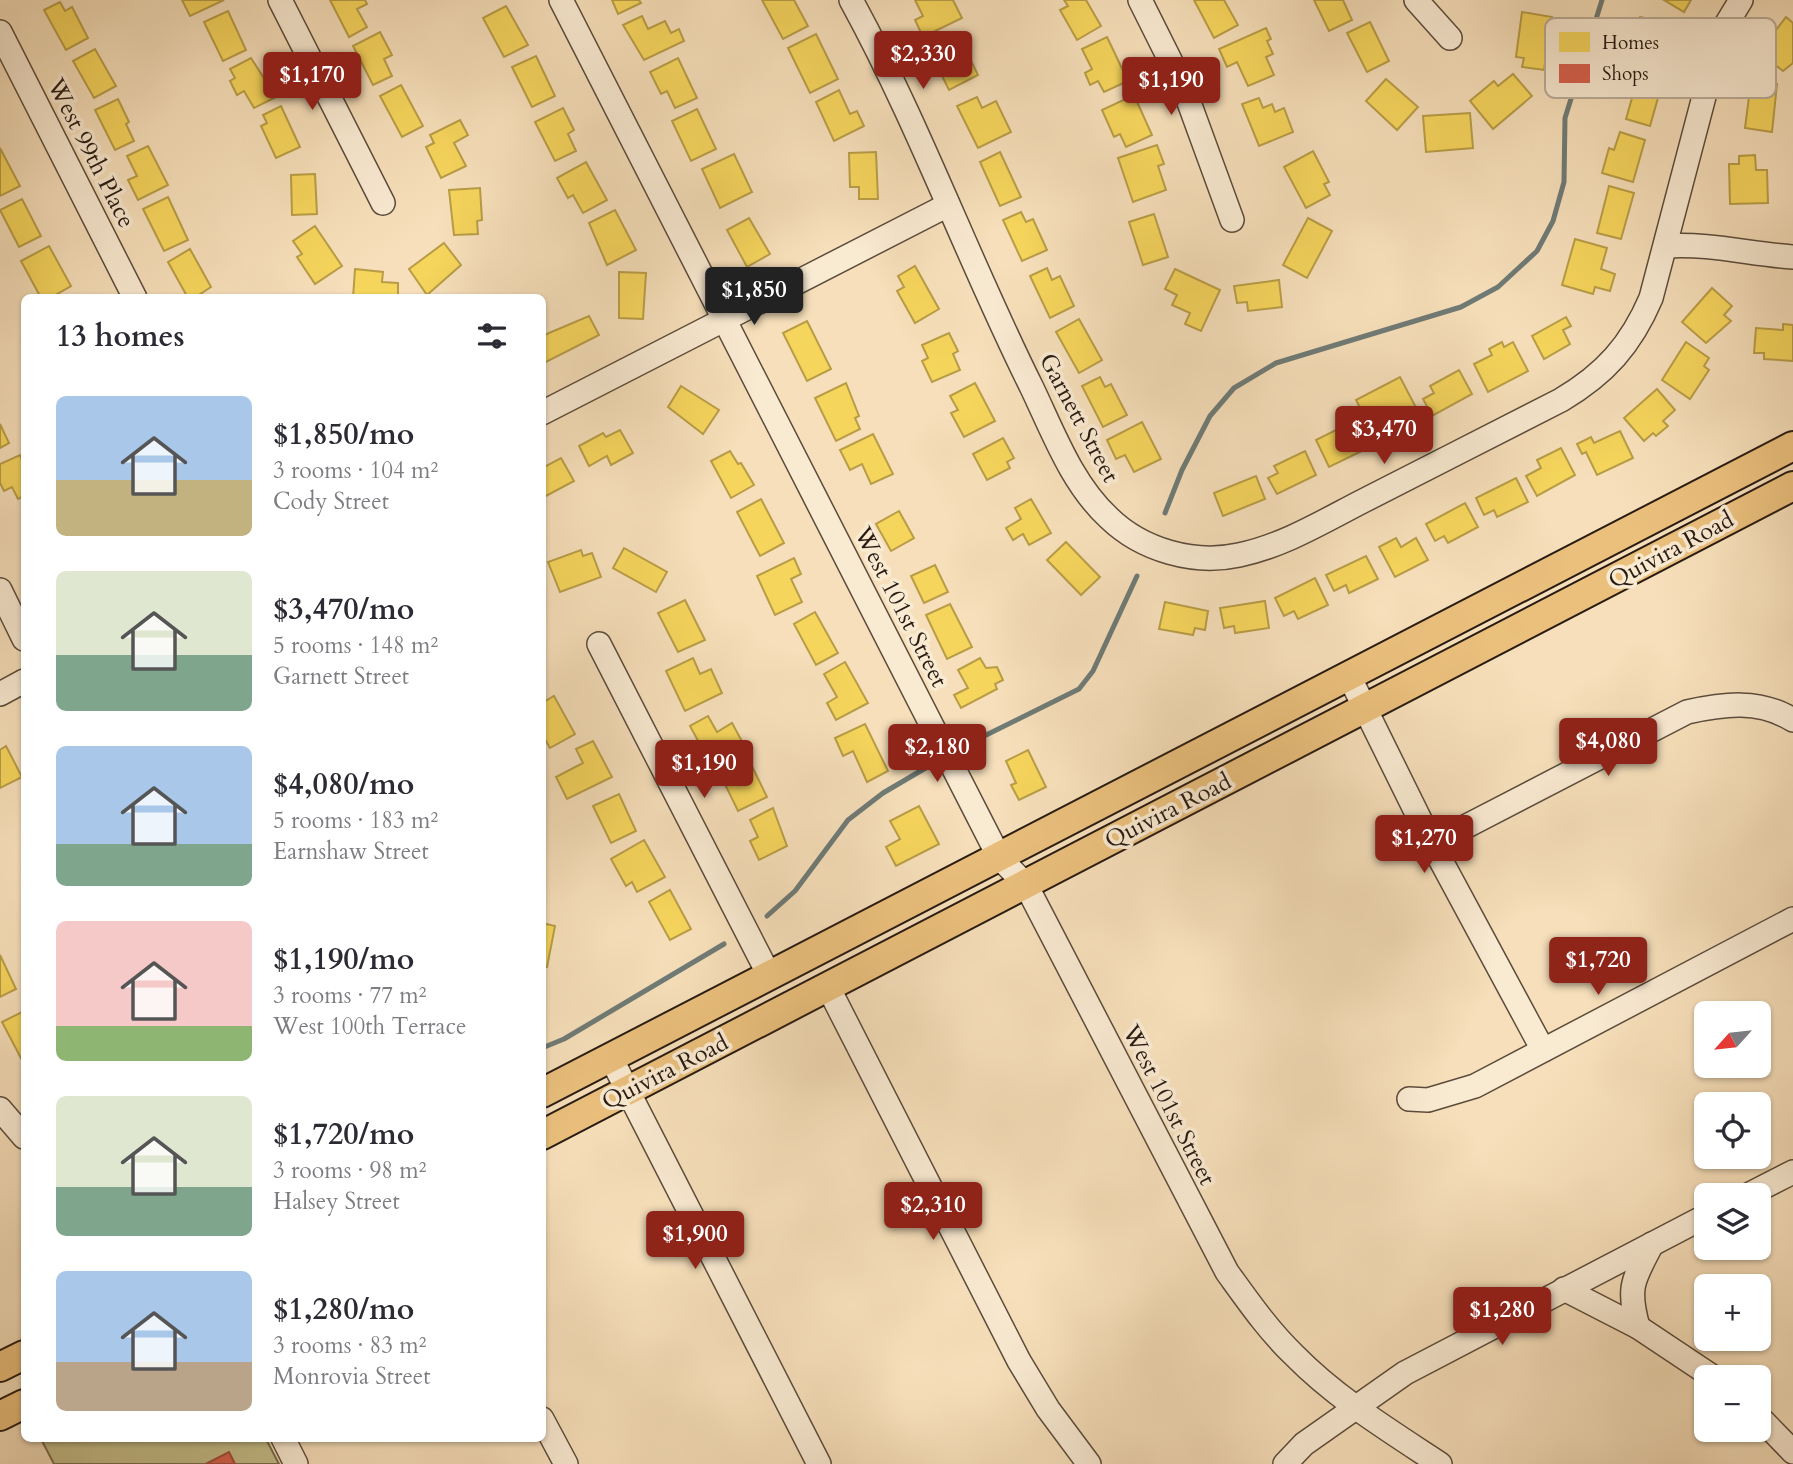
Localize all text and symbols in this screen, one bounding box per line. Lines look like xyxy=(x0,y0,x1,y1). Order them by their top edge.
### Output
legend xyxy=(1545,18,1776,98)
text: Homes xyxy=(1602,30,1659,56)
pin: $2,330 xyxy=(866,32,980,91)
text: $2,330 xyxy=(890,38,956,69)
pin: $1,170 xyxy=(255,52,369,112)
pin: $1,190 xyxy=(1114,58,1228,117)
text: $1,170 xyxy=(279,59,345,90)
text: Shops xyxy=(1602,61,1649,87)
text: $1,190 xyxy=(1138,64,1204,95)
street label: West 99th Place xyxy=(39,72,143,233)
pin: $1,850 xyxy=(697,268,811,327)
text: $1,850 xyxy=(721,274,787,305)
text: 13 homes xyxy=(56,316,185,357)
icon: filters xyxy=(473,317,511,355)
street label: Garnett Street xyxy=(1031,348,1127,489)
pin: $3,470 xyxy=(1327,406,1441,466)
text: $3,470 xyxy=(1351,413,1417,444)
text: $1,850/mo xyxy=(273,414,414,455)
icon: home xyxy=(112,424,196,508)
text: 3 rooms · 104 m² xyxy=(273,455,438,486)
text: Cody Street xyxy=(273,486,389,517)
street label: Quivira Road xyxy=(1602,503,1740,597)
street label: West 101st Street xyxy=(846,520,956,693)
text: $3,470/mo xyxy=(273,589,414,630)
icon: home xyxy=(112,599,196,683)
text: 5 rooms · 148 m² xyxy=(273,630,438,661)
text: Garnett Street xyxy=(273,661,409,692)
pin: $4,080 xyxy=(1551,718,1665,778)
pin: $2,180 xyxy=(880,724,994,784)
text: $4,080 xyxy=(1575,725,1641,756)
text: $2,180 xyxy=(904,731,970,762)
pin: $1,190 xyxy=(647,740,761,800)
text: $1,190 xyxy=(671,747,737,778)
text: $4,080/mo xyxy=(273,764,414,805)
street label: Quivira Road xyxy=(1099,765,1237,857)
icon: home xyxy=(112,774,196,858)
text: 5 rooms · 183 m² xyxy=(273,805,438,836)
pin: $1,270 xyxy=(1367,816,1481,875)
text: $1,270 xyxy=(1391,822,1457,853)
text: Earnshaw Street xyxy=(273,836,429,867)
pin: $1,720 xyxy=(1541,937,1655,997)
text: $1,190/mo xyxy=(273,939,414,980)
text: $1,720 xyxy=(1565,944,1631,975)
icon: home xyxy=(112,949,196,1033)
text: 3 rooms · 77 m² xyxy=(273,980,426,1011)
north arrow xyxy=(1694,1001,1771,1078)
map controls xyxy=(1694,1001,1771,1442)
text: West 100th Terrace xyxy=(273,1011,466,1042)
street label: West 101st Street xyxy=(1114,1018,1224,1191)
street label: Quivira Road xyxy=(596,1026,734,1118)
button: locate xyxy=(1694,1092,1771,1169)
text: $1,720/mo xyxy=(273,1114,414,1155)
icon: home xyxy=(112,1124,196,1208)
text: 3 rooms · 98 m² xyxy=(273,1155,426,1186)
pin: $2,310 xyxy=(876,1182,990,1242)
button: layers xyxy=(1694,1183,1771,1260)
text: Halsey Street xyxy=(273,1186,400,1217)
text: $2,310 xyxy=(900,1189,966,1220)
pin: $1,900 xyxy=(638,1212,752,1271)
text: $1,900 xyxy=(662,1218,728,1249)
button: + xyxy=(1694,1274,1771,1351)
pin: $1,280 xyxy=(1445,1288,1559,1347)
text: $1,280/mo xyxy=(273,1289,414,1330)
text: $1,280 xyxy=(1469,1294,1535,1325)
icon: home xyxy=(112,1299,196,1383)
text: 3 rooms · 83 m² xyxy=(273,1330,426,1361)
text: Monrovia Street xyxy=(273,1361,431,1392)
button: − xyxy=(1694,1365,1771,1442)

